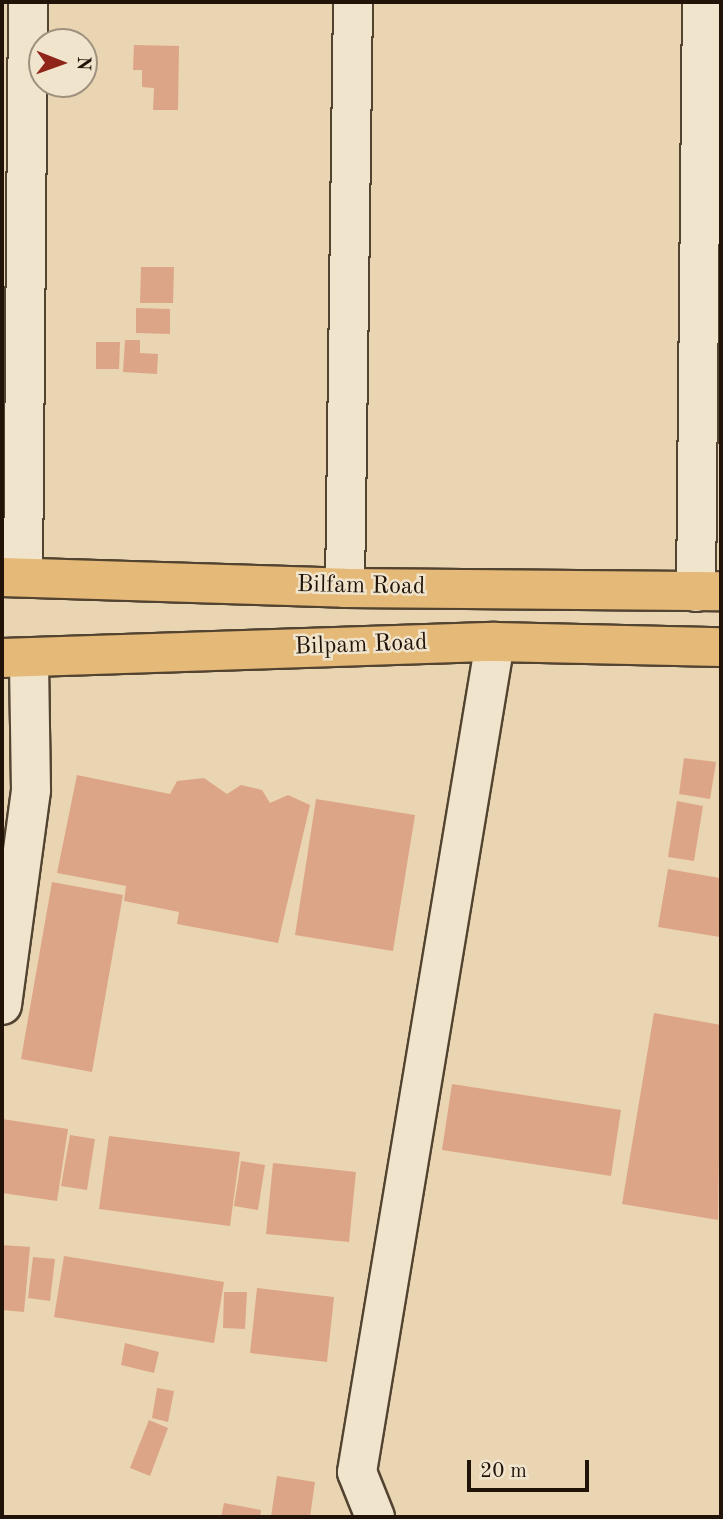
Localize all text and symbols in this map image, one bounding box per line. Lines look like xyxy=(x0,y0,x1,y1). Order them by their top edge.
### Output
north arrow xyxy=(28,28,98,98)
text: N xyxy=(73,56,92,71)
street label: Bilfam Road xyxy=(296,571,426,603)
street label: Bilpam Road xyxy=(294,629,428,663)
scale bar xyxy=(471,1446,594,1490)
text: 20 m xyxy=(480,1461,527,1482)

